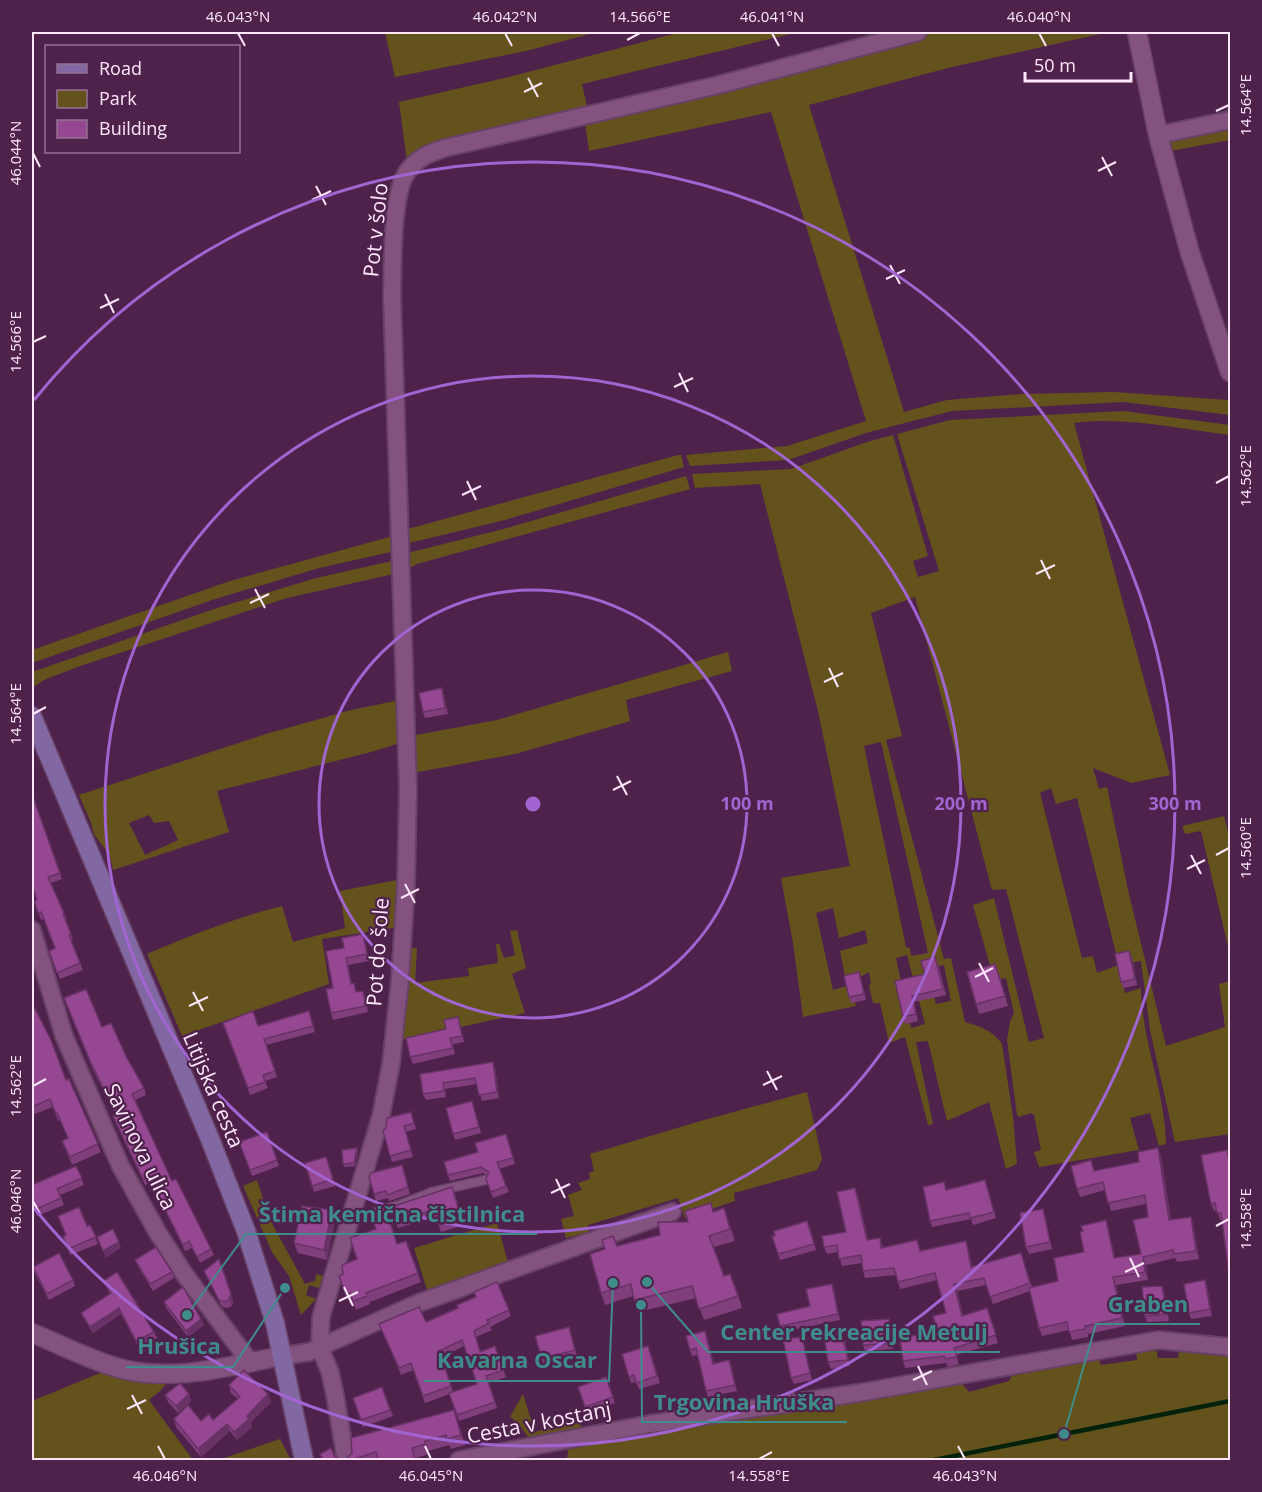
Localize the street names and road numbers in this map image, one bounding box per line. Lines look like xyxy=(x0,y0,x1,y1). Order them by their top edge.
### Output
street label: Pot v šolo xyxy=(356,181,394,278)
street label: Pot do šole xyxy=(359,897,395,1007)
street label: Litijska cesta xyxy=(177,1027,251,1152)
street label: Savinova ulica xyxy=(98,1079,184,1214)
street label: Cesta v kostanj xyxy=(464,1394,613,1450)

